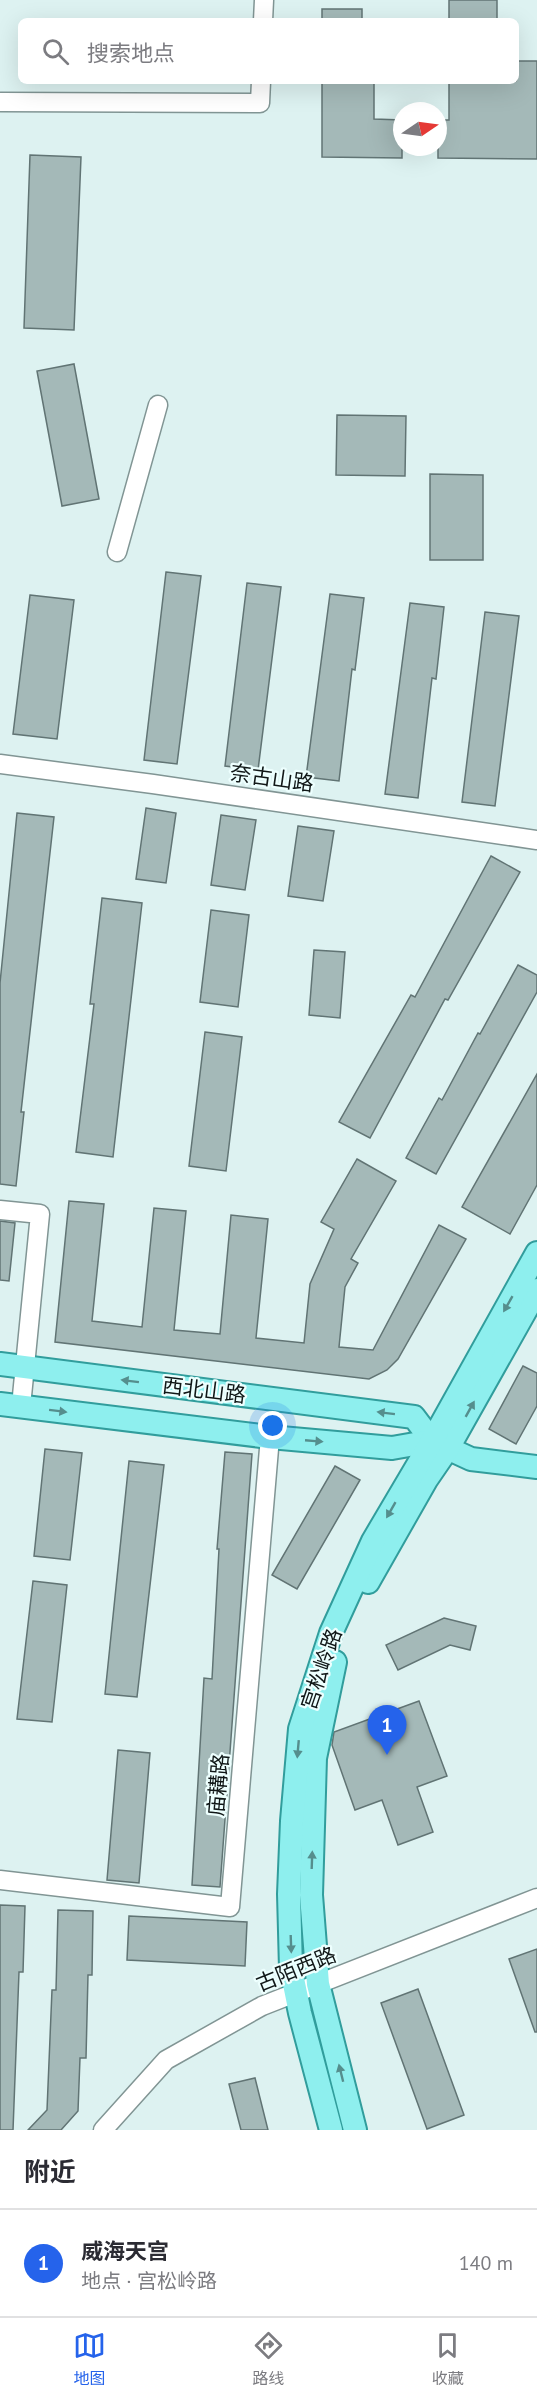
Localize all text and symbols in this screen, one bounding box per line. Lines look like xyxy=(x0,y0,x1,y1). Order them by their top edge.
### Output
search box xyxy=(18,18,519,84)
icon: search xyxy=(39,35,72,68)
text: 搜索地点 xyxy=(87,39,175,67)
north arrow xyxy=(393,102,447,156)
street label: 奈古山路 xyxy=(229,759,315,797)
one-way arrow xyxy=(503,1296,513,1313)
street label: 西北山路 xyxy=(161,1371,247,1409)
one-way arrow xyxy=(121,1376,140,1385)
one-way arrow xyxy=(465,1400,475,1417)
one-way arrow xyxy=(49,1406,68,1416)
one-way arrow xyxy=(377,1409,396,1418)
your location xyxy=(258,1411,287,1440)
one-way arrow xyxy=(305,1436,324,1446)
one-way arrow xyxy=(385,1502,396,1518)
street label: 宫松岭路 xyxy=(295,1625,347,1713)
pin: 1 xyxy=(368,1706,406,1755)
one-way arrow xyxy=(293,1740,303,1759)
street label: 庙耩路 xyxy=(202,1752,234,1818)
one-way arrow xyxy=(307,1851,316,1870)
one-way arrow xyxy=(286,1934,295,1953)
street label: 古陌西路 xyxy=(252,1941,340,1997)
one-way arrow xyxy=(335,2064,345,2082)
text: 附近 xyxy=(24,2155,76,2188)
text: 威海天宫 xyxy=(81,2237,169,2265)
text: 1 xyxy=(38,2250,49,2276)
text: 140 m xyxy=(459,2250,513,2276)
text: 地点 · 宫松岭路 xyxy=(81,2268,217,2294)
tab: 地图 xyxy=(73,2329,106,2389)
tab: 路线 xyxy=(252,2329,285,2389)
tab: 收藏 xyxy=(431,2329,464,2389)

